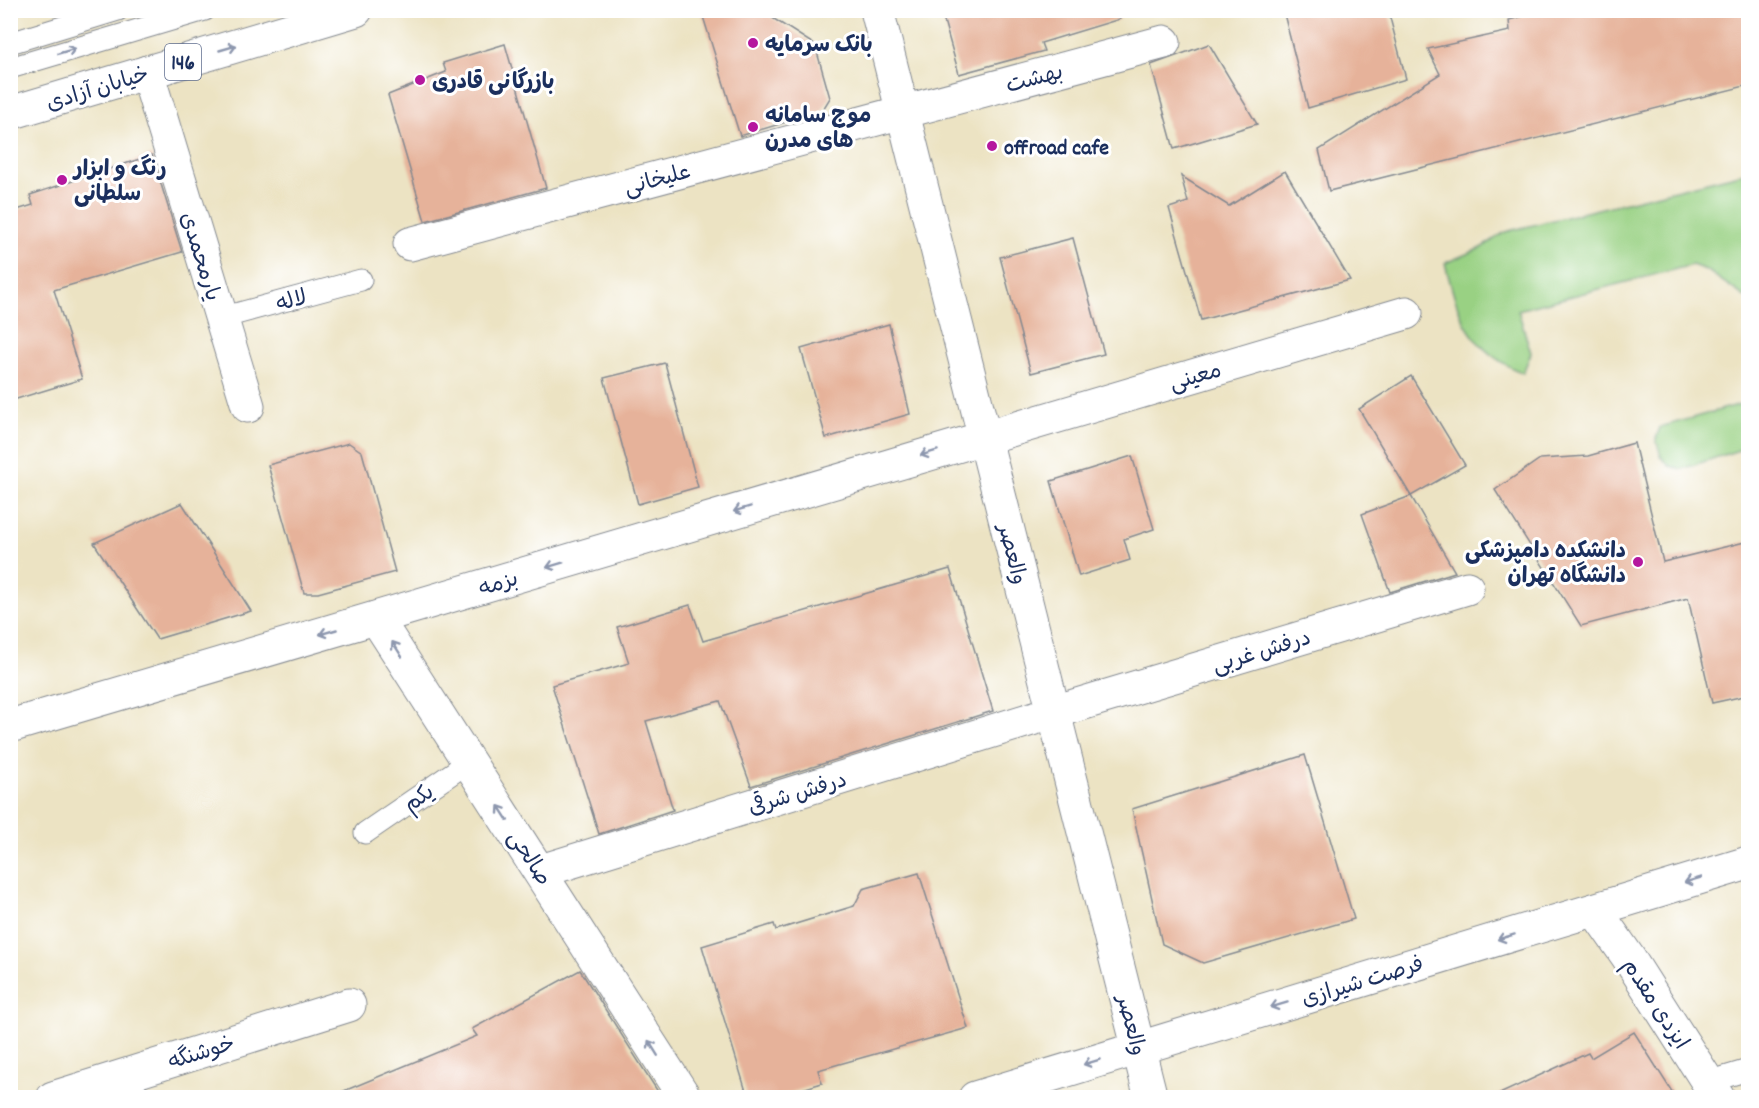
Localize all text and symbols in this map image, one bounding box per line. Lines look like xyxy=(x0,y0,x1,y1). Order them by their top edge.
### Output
place label: بانک سرمایه xyxy=(765,31,873,62)
marker: بانک سرمایه xyxy=(746,36,760,50)
one-way arrow xyxy=(218,42,237,53)
road number: 146 xyxy=(165,44,201,80)
one-way arrow xyxy=(57,45,76,56)
street label: بهشت xyxy=(1003,58,1067,103)
street label: خیابان آزادی xyxy=(43,60,153,121)
place label: بازرگانی قادری xyxy=(432,67,554,99)
marker: بازرگانی قادری xyxy=(413,73,427,87)
place label: موج سامانه های مدرن xyxy=(765,102,871,158)
marker: موج سامانه های مدرن xyxy=(746,120,760,134)
place label: offroad cafe xyxy=(1004,134,1109,165)
marker: offroad cafe xyxy=(985,139,999,153)
place label: رنگ و ابزار سلطانی xyxy=(72,154,166,211)
street label: علیخانی xyxy=(621,158,695,205)
marker: رنگ و ابزار سلطانی xyxy=(55,173,69,187)
street label: یارمحمدی xyxy=(170,209,227,305)
street label: لاله xyxy=(273,283,311,321)
street label: معینی xyxy=(1166,356,1226,401)
one-way arrow xyxy=(920,448,939,459)
one-way arrow xyxy=(733,504,752,515)
street label: والعصر xyxy=(988,520,1033,588)
place label: دانشکده دامپزشکی دانشگاه تهران xyxy=(1465,537,1626,593)
marker: دانشکده دامپزشکی دانشگاه تهران xyxy=(1631,555,1645,569)
one-way arrow xyxy=(546,560,565,571)
street label: بزمه xyxy=(475,565,523,606)
street label: درفش غربی xyxy=(1209,624,1315,683)
one-way arrow xyxy=(319,627,338,638)
one-way arrow xyxy=(391,642,403,658)
street label: درفش شرقی xyxy=(745,765,851,825)
street label: یکم xyxy=(398,778,442,821)
one-way arrow xyxy=(497,805,509,822)
street label: صالحی xyxy=(499,825,558,893)
one-way arrow xyxy=(1684,875,1703,886)
one-way arrow xyxy=(1497,932,1516,943)
street label: فرصت شیرازی xyxy=(1298,950,1428,1017)
street label: ایزدی مقدم xyxy=(1613,953,1695,1056)
street label: والعصر xyxy=(1107,991,1152,1059)
one-way arrow xyxy=(1270,1000,1289,1011)
street label: خوشنگه xyxy=(165,1030,239,1079)
one-way arrow xyxy=(647,1040,659,1057)
one-way arrow xyxy=(1083,1057,1102,1068)

